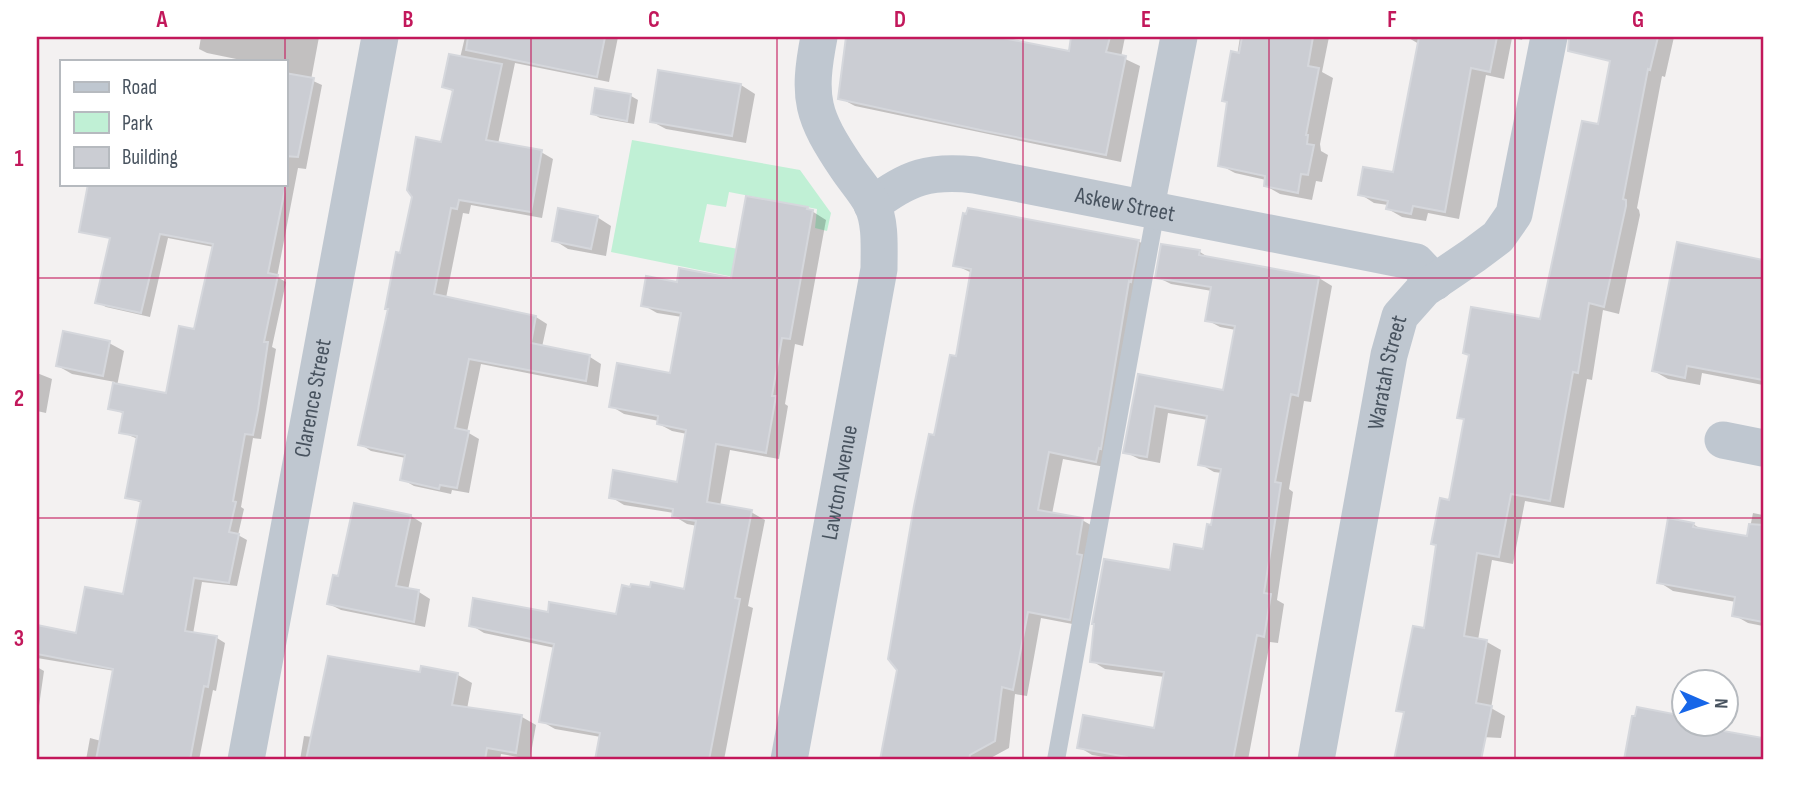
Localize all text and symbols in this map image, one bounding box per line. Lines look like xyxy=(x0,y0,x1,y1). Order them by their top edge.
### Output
text: A xyxy=(156,6,169,34)
text: B xyxy=(403,6,414,34)
text: C xyxy=(648,6,660,34)
text: D xyxy=(894,6,906,34)
text: E xyxy=(1141,6,1151,34)
text: F xyxy=(1387,6,1397,34)
text: G xyxy=(1632,6,1644,34)
legend xyxy=(60,60,287,186)
text: Road xyxy=(122,75,157,100)
text: Park xyxy=(122,111,153,136)
text: 1 xyxy=(14,145,24,173)
text: Building xyxy=(122,145,178,170)
street label: Askew Street xyxy=(1072,181,1177,228)
street label: Waratah Street xyxy=(1362,312,1413,432)
street label: Clarence Street xyxy=(288,337,338,460)
text: 2 xyxy=(14,385,24,413)
street label: Lawton Avenue xyxy=(816,423,864,542)
text: 3 xyxy=(14,625,24,653)
north arrow xyxy=(1671,668,1741,738)
text: N xyxy=(1709,698,1732,709)

